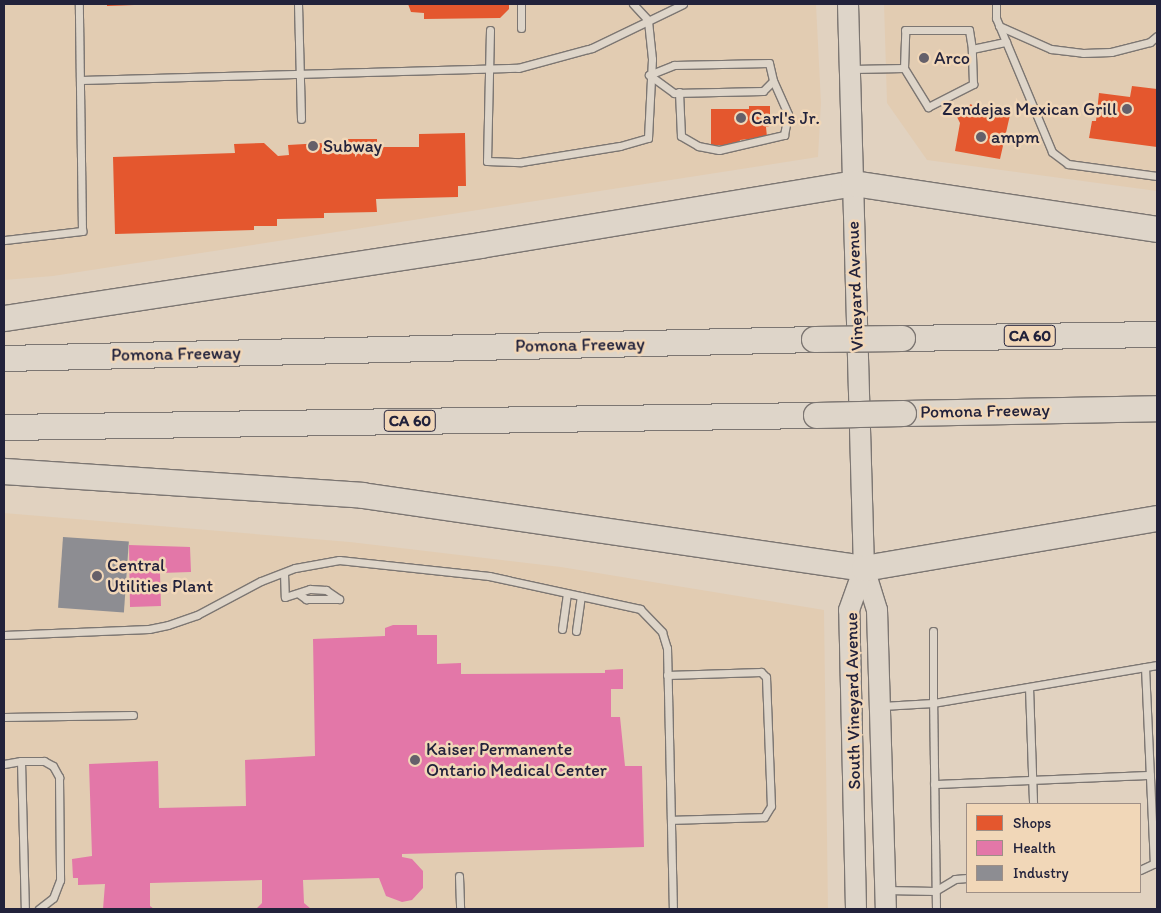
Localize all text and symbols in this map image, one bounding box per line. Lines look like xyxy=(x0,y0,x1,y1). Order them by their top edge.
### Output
place label: Arco xyxy=(934,47,970,69)
marker: Arco xyxy=(918,52,930,64)
place label: Zendejas Mexican Grill xyxy=(942,98,1117,120)
marker: Zendejas Mexican Grill xyxy=(1121,103,1133,115)
place label: Carl's Jr. xyxy=(751,107,820,129)
marker: Carl's Jr. xyxy=(735,112,747,124)
place label: ampm xyxy=(991,126,1040,148)
marker: ampm xyxy=(975,131,987,143)
place label: Subway xyxy=(323,135,382,157)
marker: Subway xyxy=(307,140,319,152)
street label: Vineyard Avenue xyxy=(842,221,868,351)
road number: CA 60 xyxy=(1004,322,1056,350)
street label: Pomona Freeway xyxy=(515,333,645,357)
street label: Pomona Freeway xyxy=(111,342,241,366)
street label: Pomona Freeway xyxy=(920,399,1050,423)
road number: CA 60 xyxy=(384,408,436,434)
place label: Central Utilities Plant xyxy=(107,555,213,598)
marker: Central Utilities Plant xyxy=(91,570,103,582)
street label: South Vineyard Avenue xyxy=(841,612,865,790)
place label: Kaiser Permanente Ontario Medical Center xyxy=(426,739,607,782)
marker: Kaiser Permanente Ontario Medical Center xyxy=(408,753,422,767)
legend xyxy=(966,803,1141,893)
text: Shops xyxy=(1013,814,1051,832)
text: Health xyxy=(1013,839,1056,857)
text: Industry xyxy=(1013,864,1069,882)

